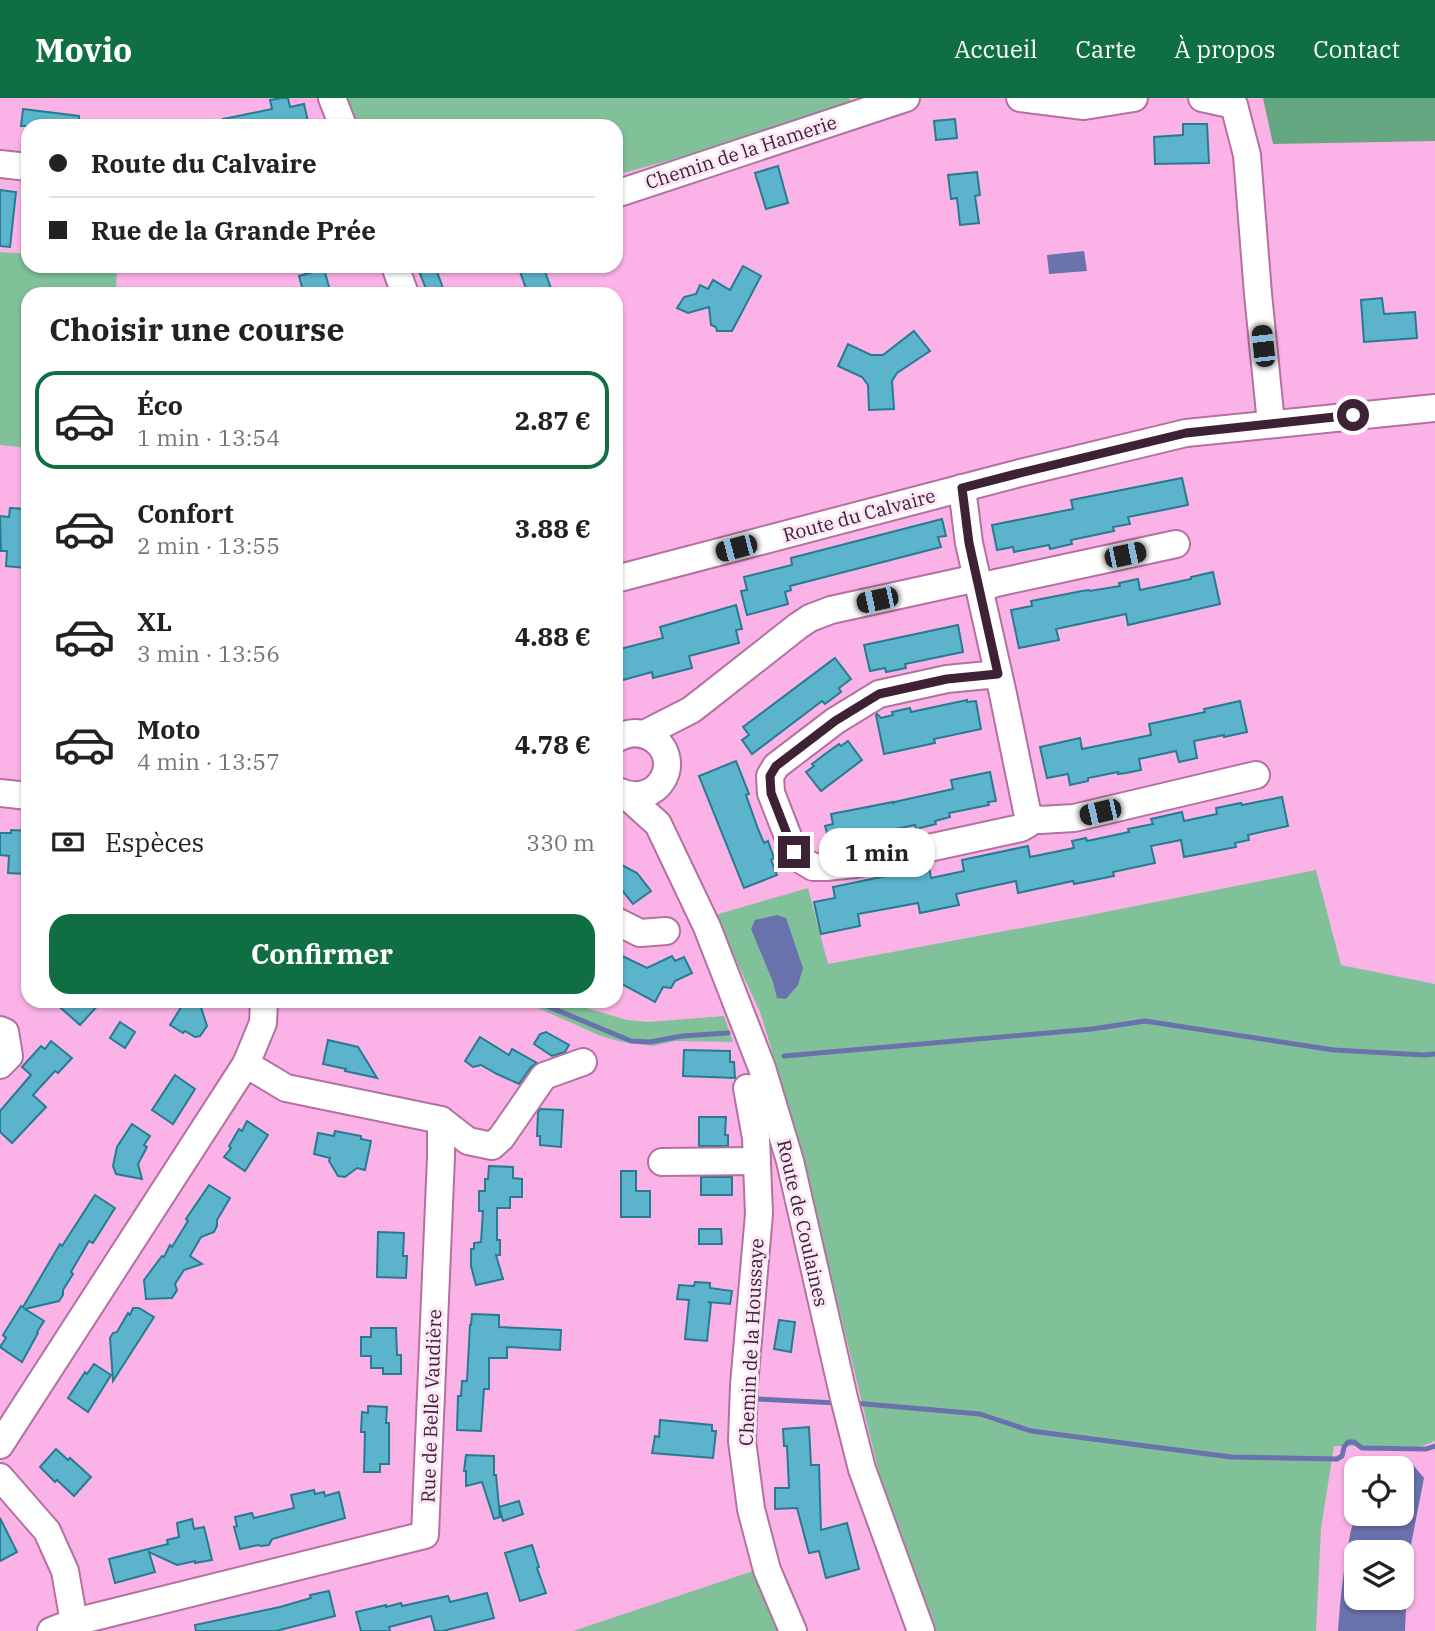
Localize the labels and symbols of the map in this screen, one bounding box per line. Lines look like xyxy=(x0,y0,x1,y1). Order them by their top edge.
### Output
street label: Chemin de la Hamerie xyxy=(642,110,840,194)
car xyxy=(1251,324,1276,368)
route start xyxy=(1337,399,1369,431)
street label: Route du Calvaire xyxy=(780,483,938,547)
car xyxy=(713,532,760,564)
car xyxy=(1103,540,1148,570)
car xyxy=(855,585,900,615)
car xyxy=(1078,797,1123,827)
callout: 1 min xyxy=(818,828,934,876)
route end xyxy=(778,836,810,868)
street label: Route de Coulaines xyxy=(772,1137,834,1309)
street label: Chemin de la Houssaye xyxy=(734,1238,768,1446)
street label: Rue de Belle Vaudière xyxy=(416,1309,446,1503)

